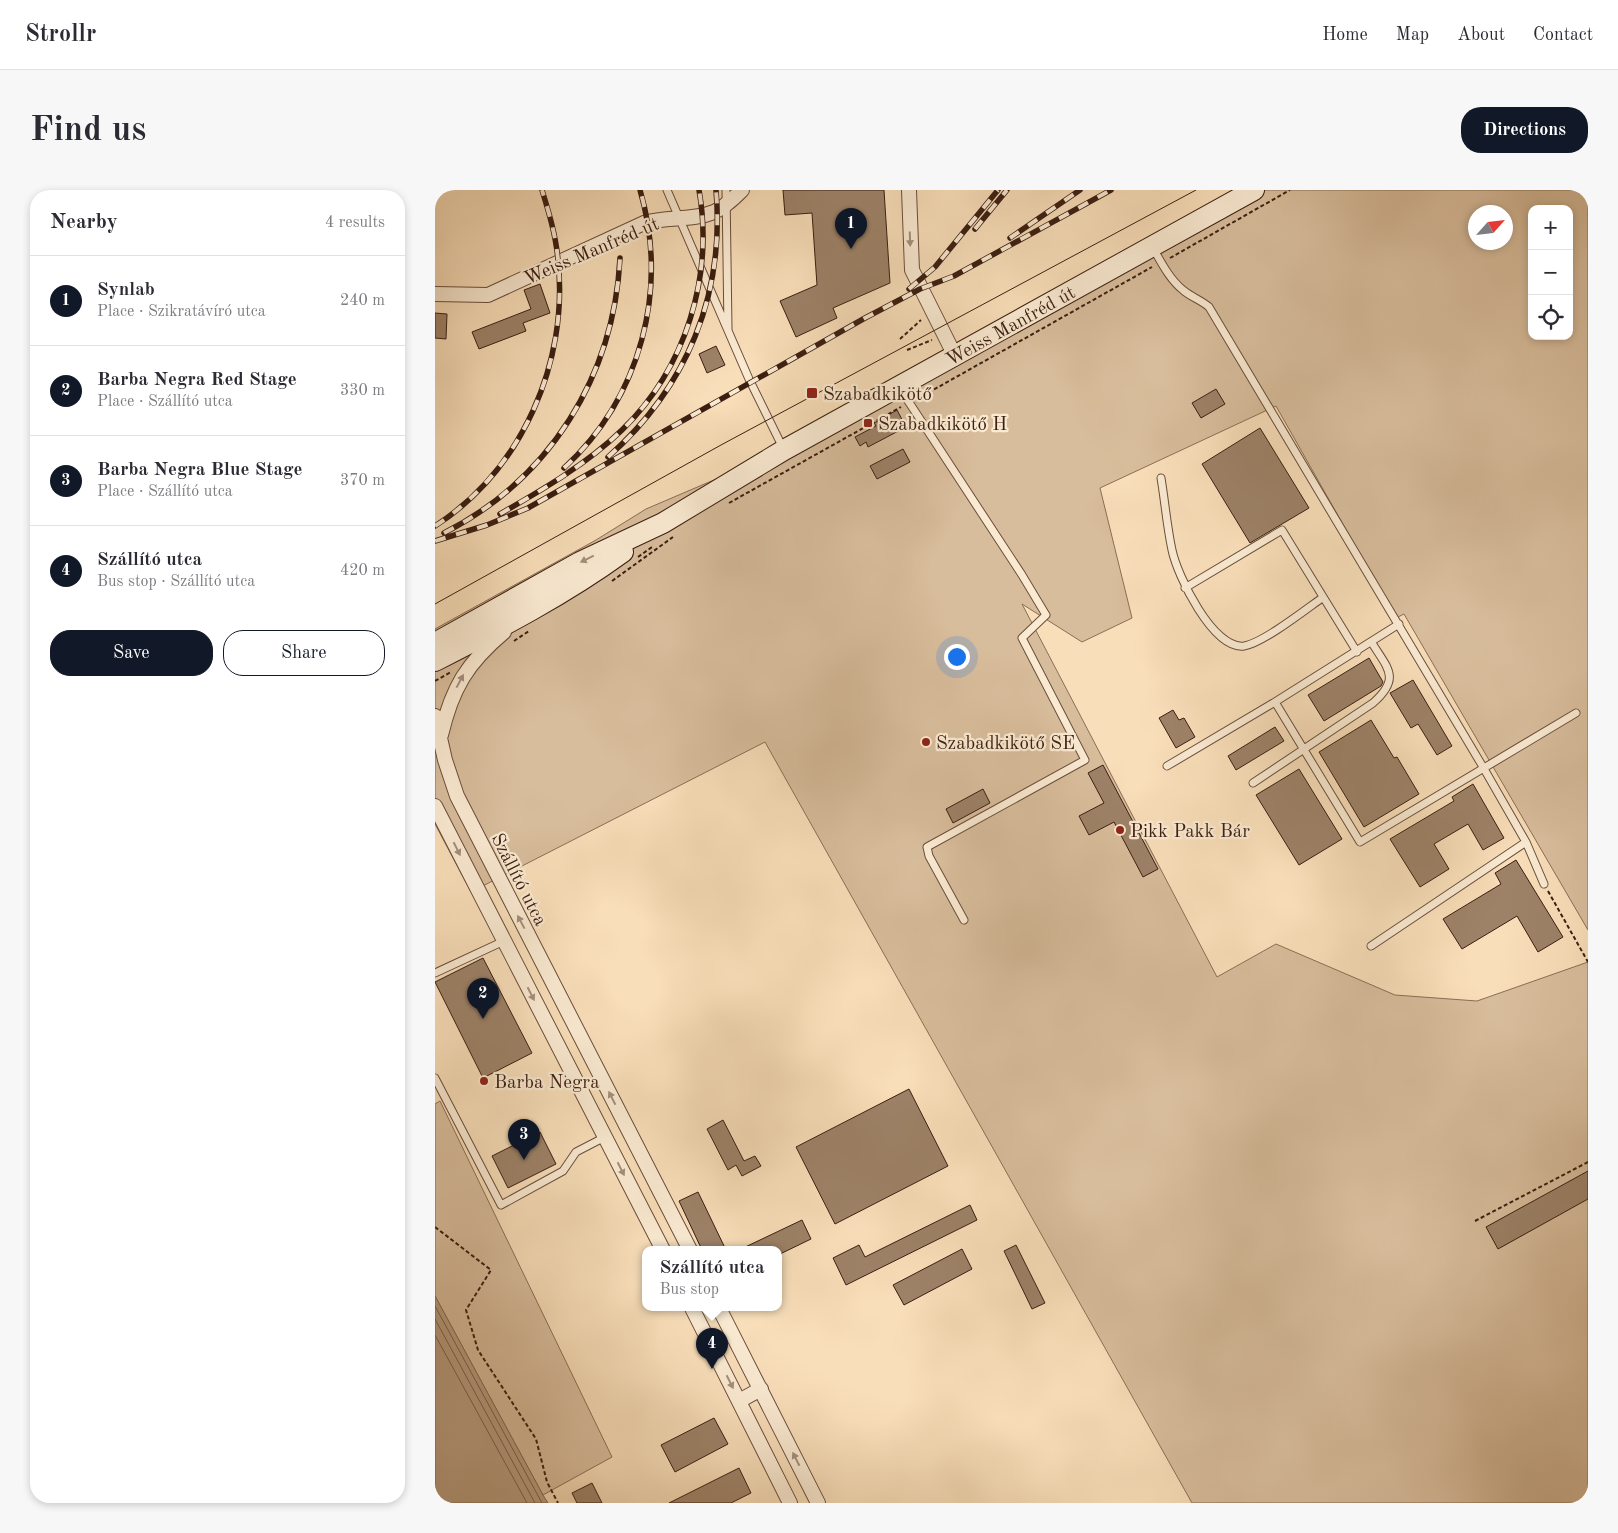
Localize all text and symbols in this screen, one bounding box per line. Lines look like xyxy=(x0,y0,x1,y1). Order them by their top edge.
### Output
text: Strollr xyxy=(25,23,96,47)
text: Home xyxy=(1322,26,1368,44)
text: Map xyxy=(1396,26,1429,44)
text: About xyxy=(1457,26,1505,44)
text: Contact xyxy=(1533,26,1593,44)
button: Directions xyxy=(1461,107,1588,153)
text: Find us xyxy=(30,113,146,148)
north arrow xyxy=(1468,205,1513,250)
map controls xyxy=(1528,205,1573,340)
button: + xyxy=(1528,205,1573,250)
pin: 1 xyxy=(835,208,867,249)
text: Nearby xyxy=(50,212,118,233)
text: 4 results xyxy=(325,215,385,231)
street label: Weiss Manfréd út xyxy=(522,215,662,289)
one-way arrow xyxy=(907,231,915,247)
button: − xyxy=(1528,250,1573,295)
text: Synlab xyxy=(97,281,155,300)
street label: Weiss Manfréd út xyxy=(943,284,1079,371)
text: 1 xyxy=(61,293,71,309)
text: 240 m xyxy=(340,293,385,309)
button: locate xyxy=(1528,295,1573,340)
text: Place · Szikratávíró utca xyxy=(97,304,266,320)
text: Barba Negra Red Stage xyxy=(97,371,297,390)
text: 2 xyxy=(61,383,71,399)
text: 330 m xyxy=(340,383,385,399)
marker: Szabadkikötő xyxy=(805,386,819,400)
place label: Szabadkikötő xyxy=(823,386,932,405)
text: Place · Szállító utca xyxy=(97,394,233,410)
place label: Szabadkikötő H xyxy=(878,416,1007,435)
marker: Szabadkikötő H xyxy=(862,417,874,429)
text: Barba Negra Blue Stage xyxy=(97,461,303,480)
text: 3 xyxy=(61,473,71,489)
text: 370 m xyxy=(340,473,385,489)
text: Place · Szállító utca xyxy=(97,484,233,500)
text: Szállító utca xyxy=(97,551,202,570)
one-way arrow xyxy=(580,555,594,563)
text: 4 xyxy=(61,563,71,579)
text: 420 m xyxy=(340,563,385,579)
text: Bus stop · Szállító utca xyxy=(97,574,255,590)
button: Save xyxy=(50,630,213,676)
button: Share xyxy=(223,630,385,676)
your location xyxy=(944,644,970,670)
one-way arrow xyxy=(456,674,464,689)
place label: Szabadkikötő SE xyxy=(936,735,1075,754)
marker: Szabadkikötő SE xyxy=(920,736,932,748)
place label: Pikk Pakk Bár xyxy=(1130,823,1250,842)
marker: Pikk Pakk Bár xyxy=(1114,824,1126,836)
street label: Szállító utca xyxy=(486,831,549,930)
one-way arrow xyxy=(453,842,461,856)
one-way arrow xyxy=(517,915,525,930)
pin: 2 xyxy=(467,978,499,1019)
one-way arrow xyxy=(527,987,535,1001)
place label: Barba Negra xyxy=(494,1074,600,1093)
marker: Barba Negra xyxy=(478,1075,490,1087)
one-way arrow xyxy=(608,1091,616,1105)
pin: 3 xyxy=(508,1119,540,1160)
one-way arrow xyxy=(617,1162,625,1177)
popup xyxy=(642,1246,782,1311)
text: Szállító utca xyxy=(659,1259,765,1278)
text: Bus stop xyxy=(659,1282,719,1298)
pin: 4 xyxy=(696,1328,728,1369)
one-way arrow xyxy=(726,1375,734,1390)
one-way arrow xyxy=(792,1452,800,1467)

